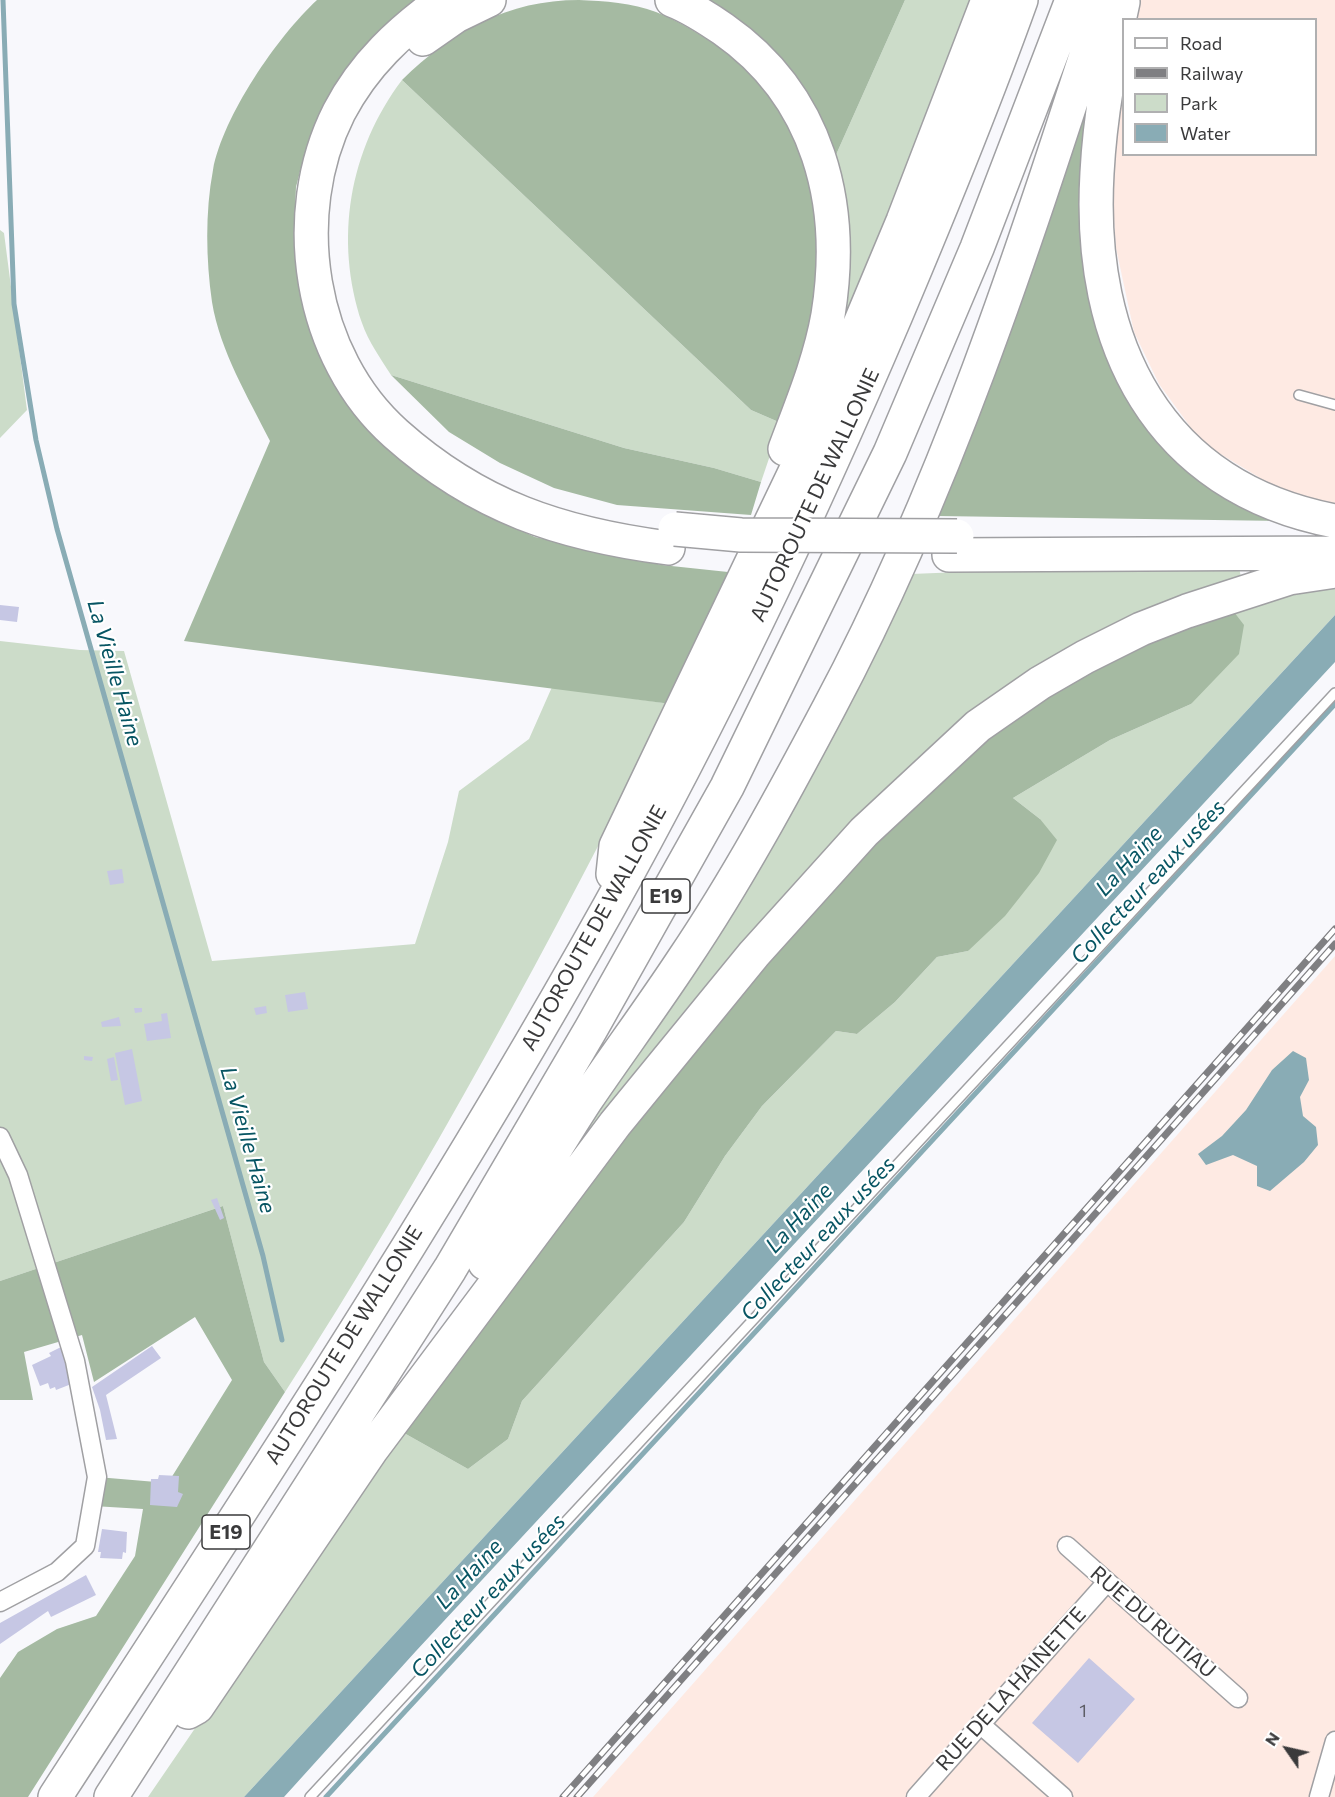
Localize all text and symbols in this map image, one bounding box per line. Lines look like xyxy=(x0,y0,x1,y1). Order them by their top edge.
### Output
legend xyxy=(1122,18,1317,156)
text: Road xyxy=(1180,32,1222,54)
text: Railway xyxy=(1180,62,1243,84)
text: Park xyxy=(1180,92,1218,114)
text: Water xyxy=(1180,122,1231,144)
street label: AUTOROUTE DE WALLONIE xyxy=(745,364,885,626)
water label: La Vieille Haine xyxy=(81,597,149,749)
water label: Collecteur eaux usées xyxy=(1065,795,1231,969)
street label: AUTOROUTE DE WALLONIE xyxy=(516,801,672,1055)
water label: La Haine xyxy=(1090,820,1168,902)
road number: E19 xyxy=(642,879,690,913)
water label: La Vieille Haine xyxy=(214,1064,282,1216)
water label: Collecteur eaux usées xyxy=(735,1152,901,1326)
water label: La Haine xyxy=(760,1177,838,1259)
street label: AUTOROUTE DE WALLONIE xyxy=(260,1221,428,1469)
water label: Collecteur eaux usées xyxy=(405,1509,571,1683)
road number: E19 xyxy=(202,1515,250,1549)
water label: La Haine xyxy=(430,1533,508,1615)
street label: RUE DU RUTIAU xyxy=(1085,1561,1221,1683)
street label: RUE DE LA HAINETTE xyxy=(931,1602,1091,1776)
house number: 1 xyxy=(1079,1700,1087,1722)
north arrow xyxy=(1257,1719,1317,1779)
text: N xyxy=(1260,1728,1283,1749)

